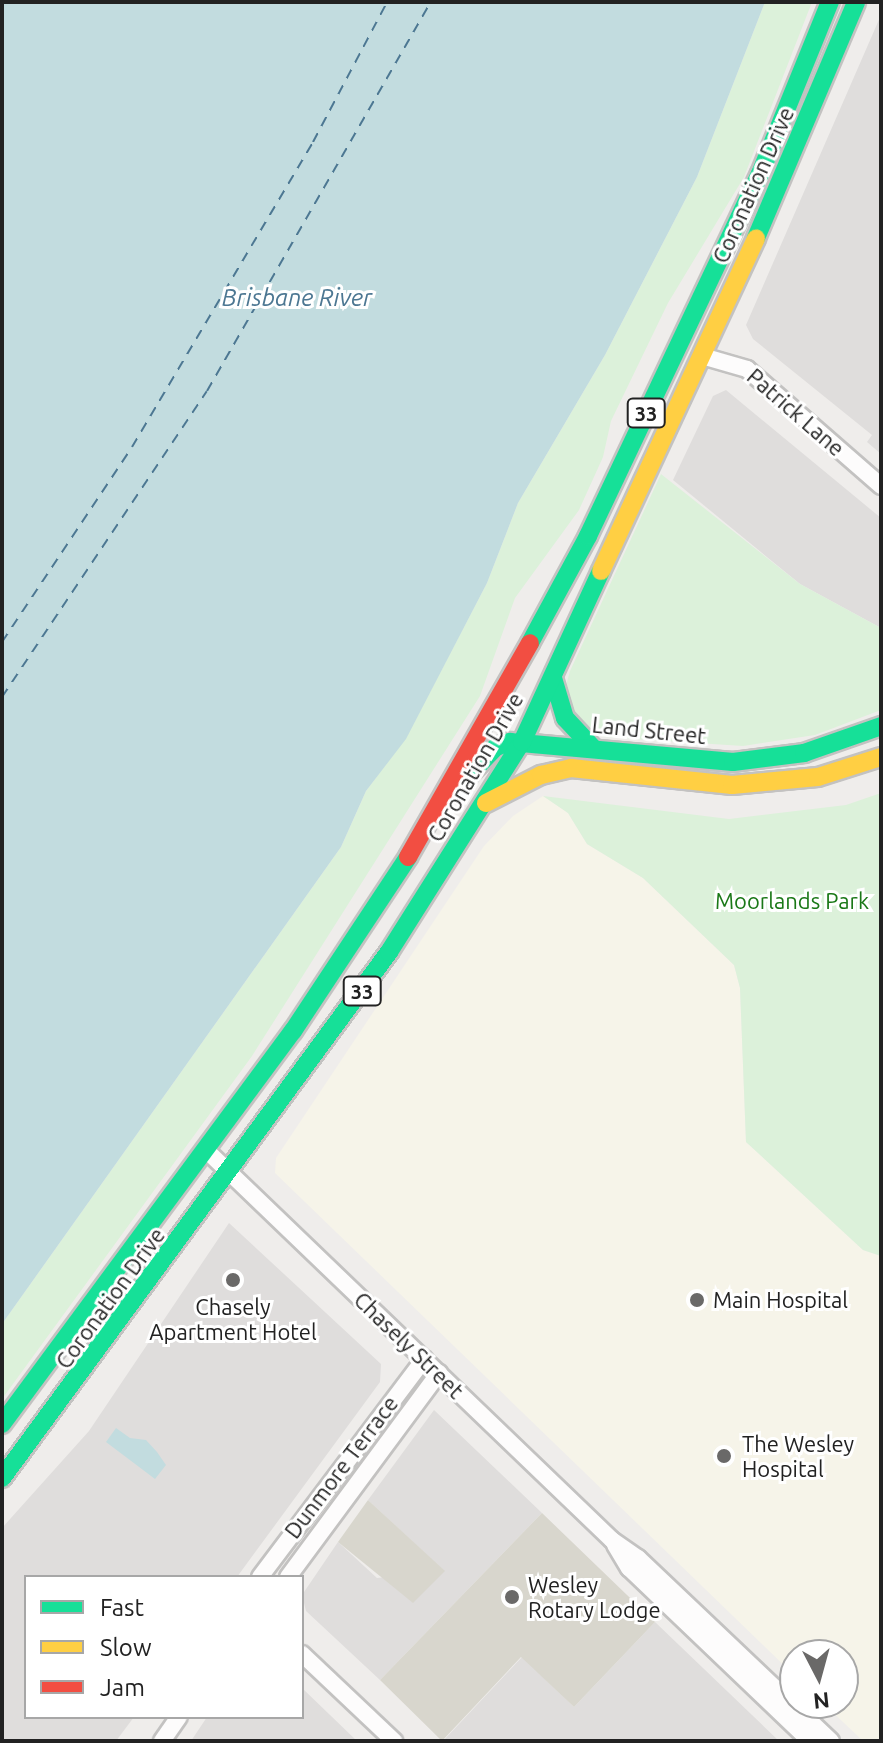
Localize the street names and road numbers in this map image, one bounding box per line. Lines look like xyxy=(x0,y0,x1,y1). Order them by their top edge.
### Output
street label: Coronation Drive xyxy=(707,103,799,267)
street label: Patrick Lane xyxy=(742,363,850,461)
road number: 33 xyxy=(626,397,666,429)
street label: Coronation Drive xyxy=(422,688,528,846)
street label: Land Street xyxy=(591,711,707,749)
road number: 33 xyxy=(342,975,382,1007)
street label: Coronation Drive xyxy=(50,1222,170,1374)
street label: Chasely Street xyxy=(349,1286,469,1404)
street label: Dunmore Terrace xyxy=(279,1391,403,1543)

